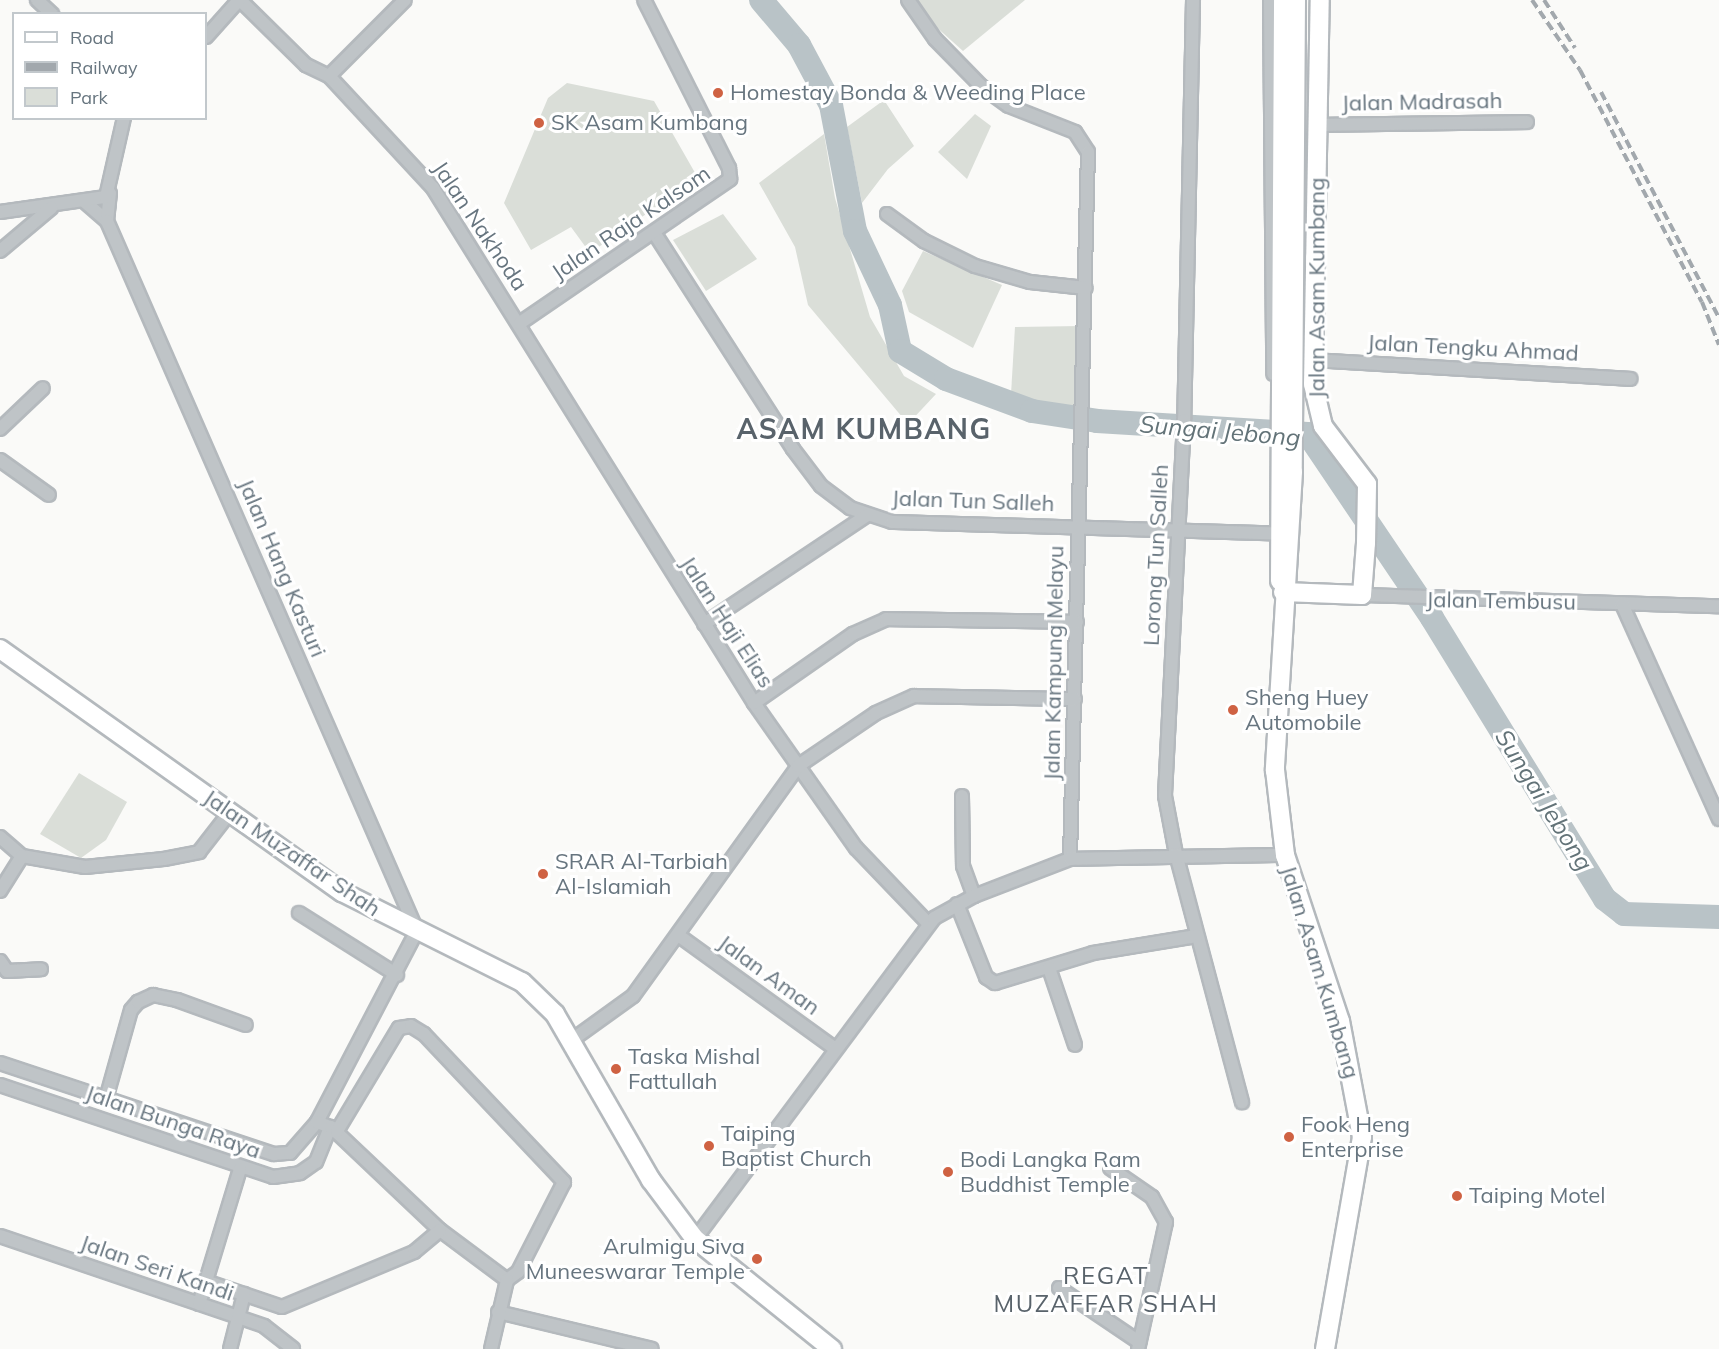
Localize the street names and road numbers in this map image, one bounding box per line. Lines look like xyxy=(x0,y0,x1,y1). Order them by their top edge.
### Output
street label: Jalan Madrasah xyxy=(1341,87,1503,117)
street label: Jalan Nakhoda xyxy=(427,156,533,296)
street label: Jalan Raja Kalsom xyxy=(547,160,715,286)
street label: Jalan Asam Kumbang xyxy=(1304,177,1330,399)
street label: Jalan Tengku Ahmad xyxy=(1367,329,1579,367)
street label: Lorong Tun Salleh xyxy=(1138,463,1174,647)
street label: Jalan Hang Kasturi xyxy=(233,475,331,661)
street label: Jalan Tun Salleh xyxy=(891,485,1055,517)
street label: Jalan Kampung Melayu xyxy=(1039,545,1069,781)
street label: Jalan Haji Elias xyxy=(675,551,779,693)
street label: Jalan Tembusu xyxy=(1426,586,1576,616)
street label: Jalan Muzaffar Shah xyxy=(199,784,385,922)
street label: Jalan Asam Kumbang xyxy=(1275,862,1365,1082)
street label: Jalan Aman xyxy=(713,929,825,1021)
street label: Jalan Bunga Raya xyxy=(82,1080,264,1164)
street label: Jalan Seri Kandi xyxy=(77,1229,237,1307)

